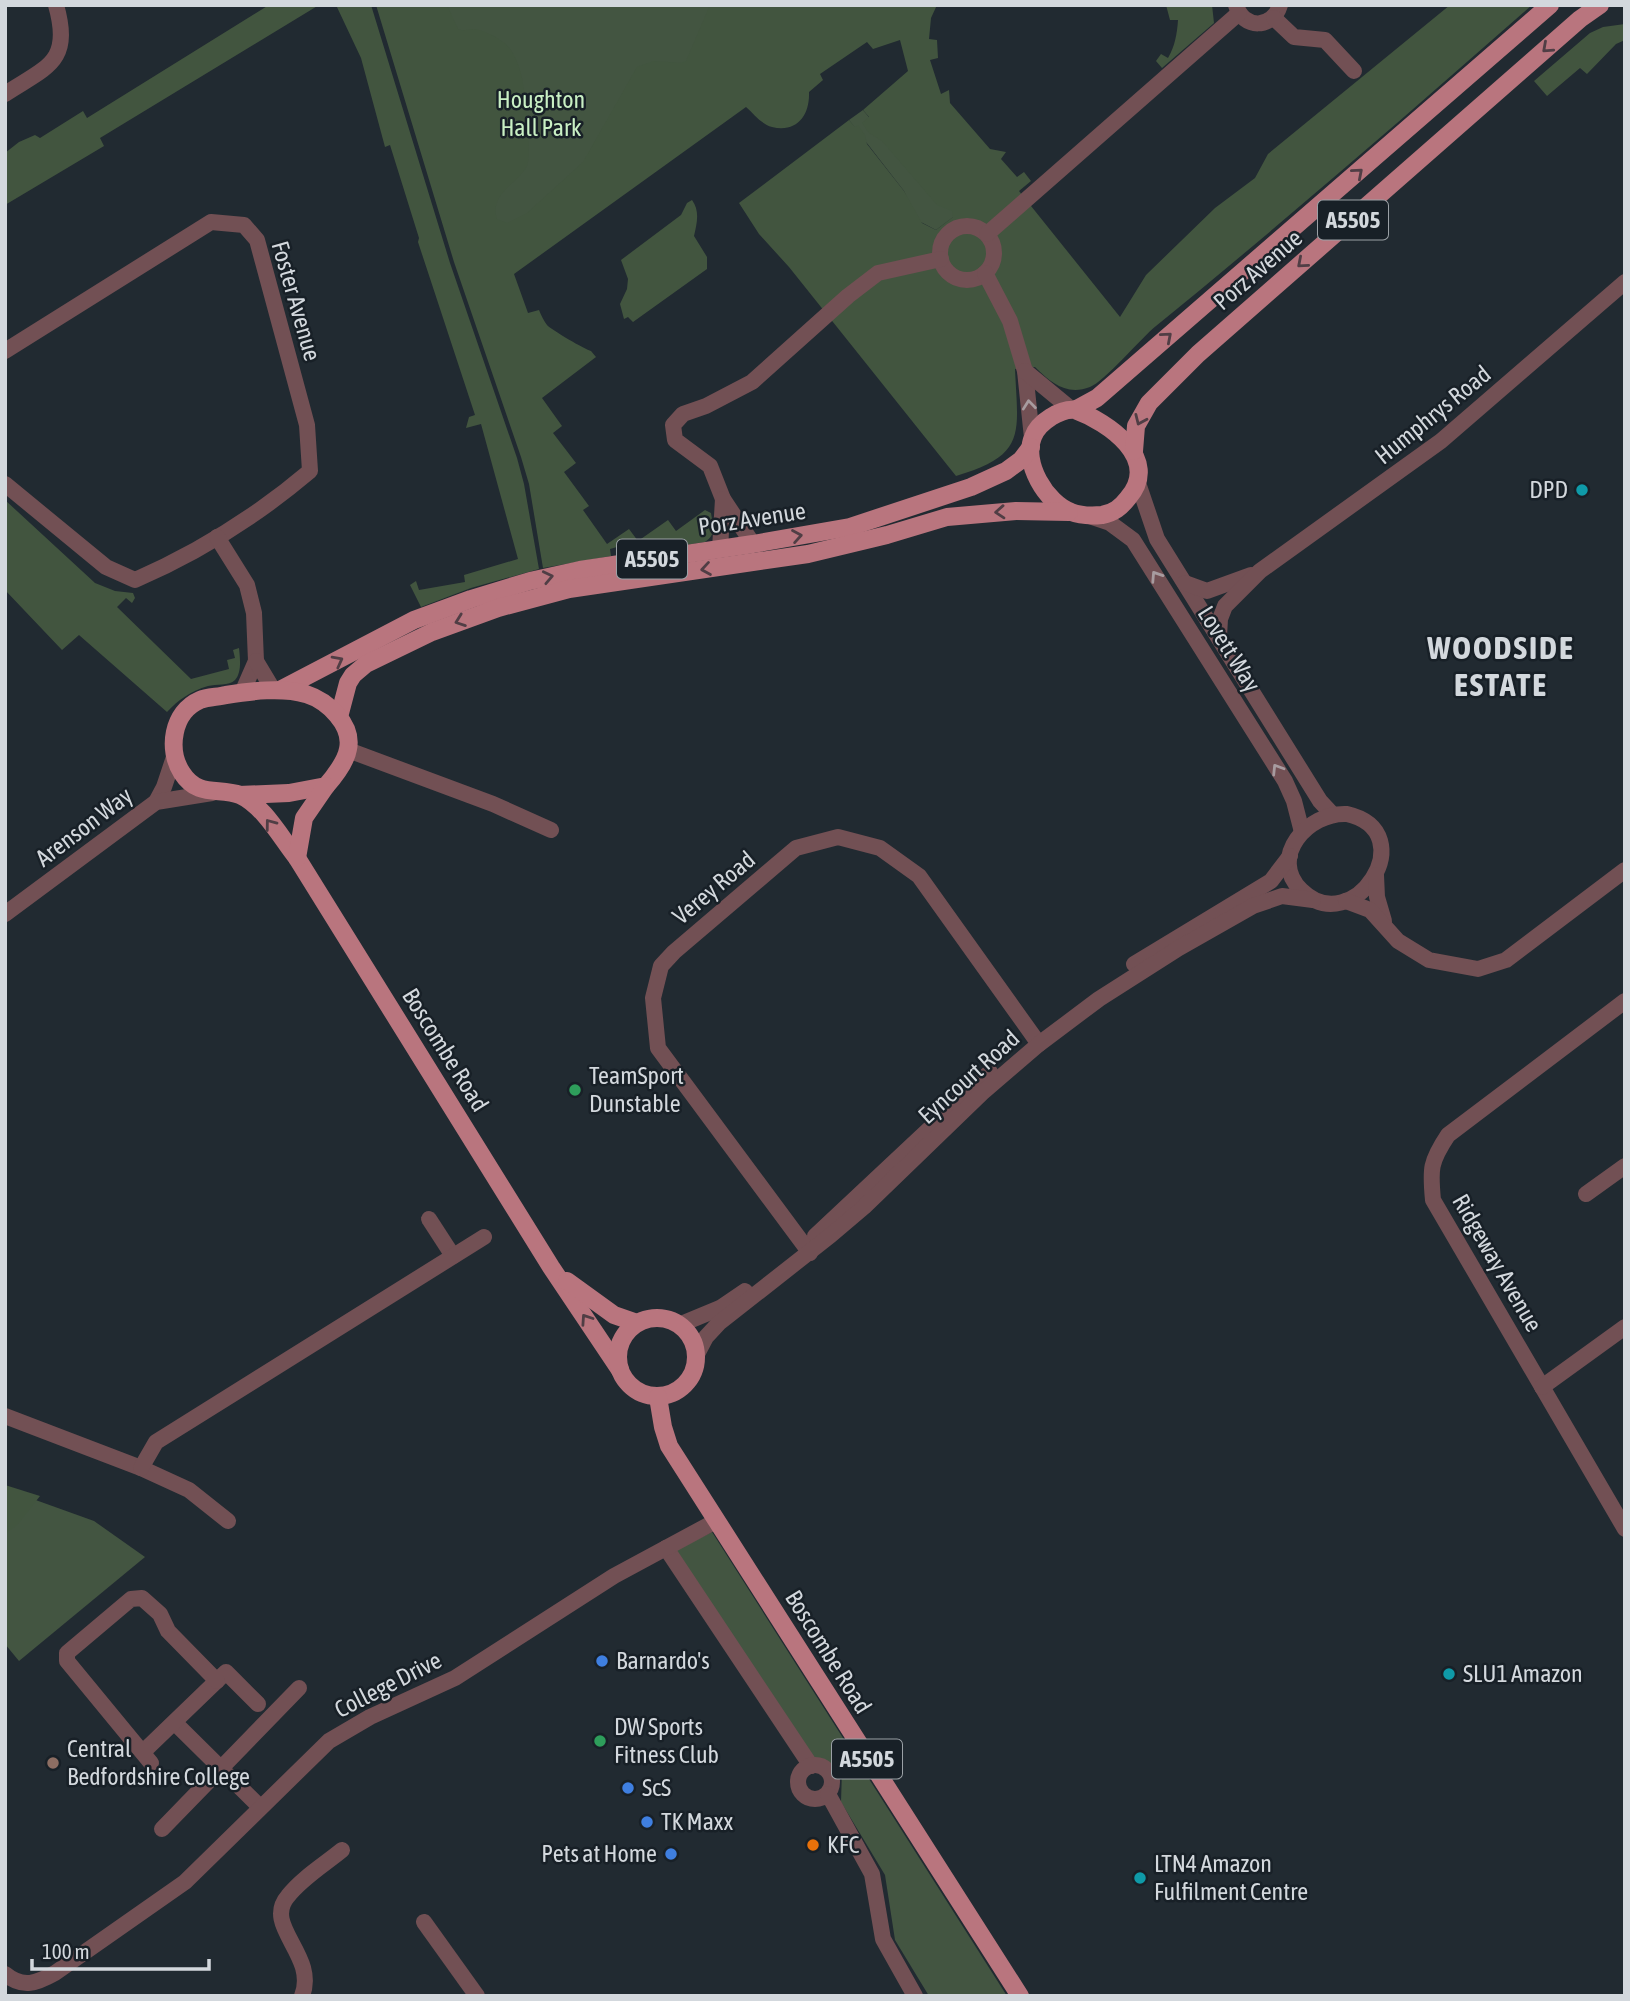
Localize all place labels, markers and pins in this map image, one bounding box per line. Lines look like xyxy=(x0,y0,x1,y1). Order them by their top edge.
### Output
place label: DPD xyxy=(1529,476,1568,503)
marker: DPD xyxy=(1574,482,1590,498)
place label: TeamSport Dunstable xyxy=(589,1062,684,1117)
marker: TeamSport Dunstable xyxy=(567,1082,583,1098)
place label: Barnardo's xyxy=(616,1647,710,1674)
marker: Barnardo's xyxy=(594,1653,610,1669)
place label: SLU1 Amazon xyxy=(1463,1660,1583,1687)
marker: SLU1 Amazon xyxy=(1441,1666,1457,1682)
place label: DW Sports Fitness Club xyxy=(614,1713,719,1768)
marker: DW Sports Fitness Club xyxy=(592,1733,608,1749)
place label: Central Bedfordshire College xyxy=(67,1735,250,1790)
marker: Central Bedfordshire College xyxy=(45,1755,61,1771)
place label: ScS xyxy=(642,1774,671,1801)
marker: ScS xyxy=(620,1780,636,1796)
place label: TK Maxx xyxy=(661,1808,734,1835)
marker: TK Maxx xyxy=(639,1814,655,1830)
place label: KFC xyxy=(827,1831,859,1858)
marker: KFC xyxy=(805,1837,821,1853)
place label: Pets at Home xyxy=(541,1840,657,1867)
marker: Pets at Home xyxy=(663,1846,679,1862)
place label: LTN4 Amazon Fulfilment Centre xyxy=(1154,1850,1308,1905)
marker: LTN4 Amazon Fulfilment Centre xyxy=(1132,1870,1148,1886)

